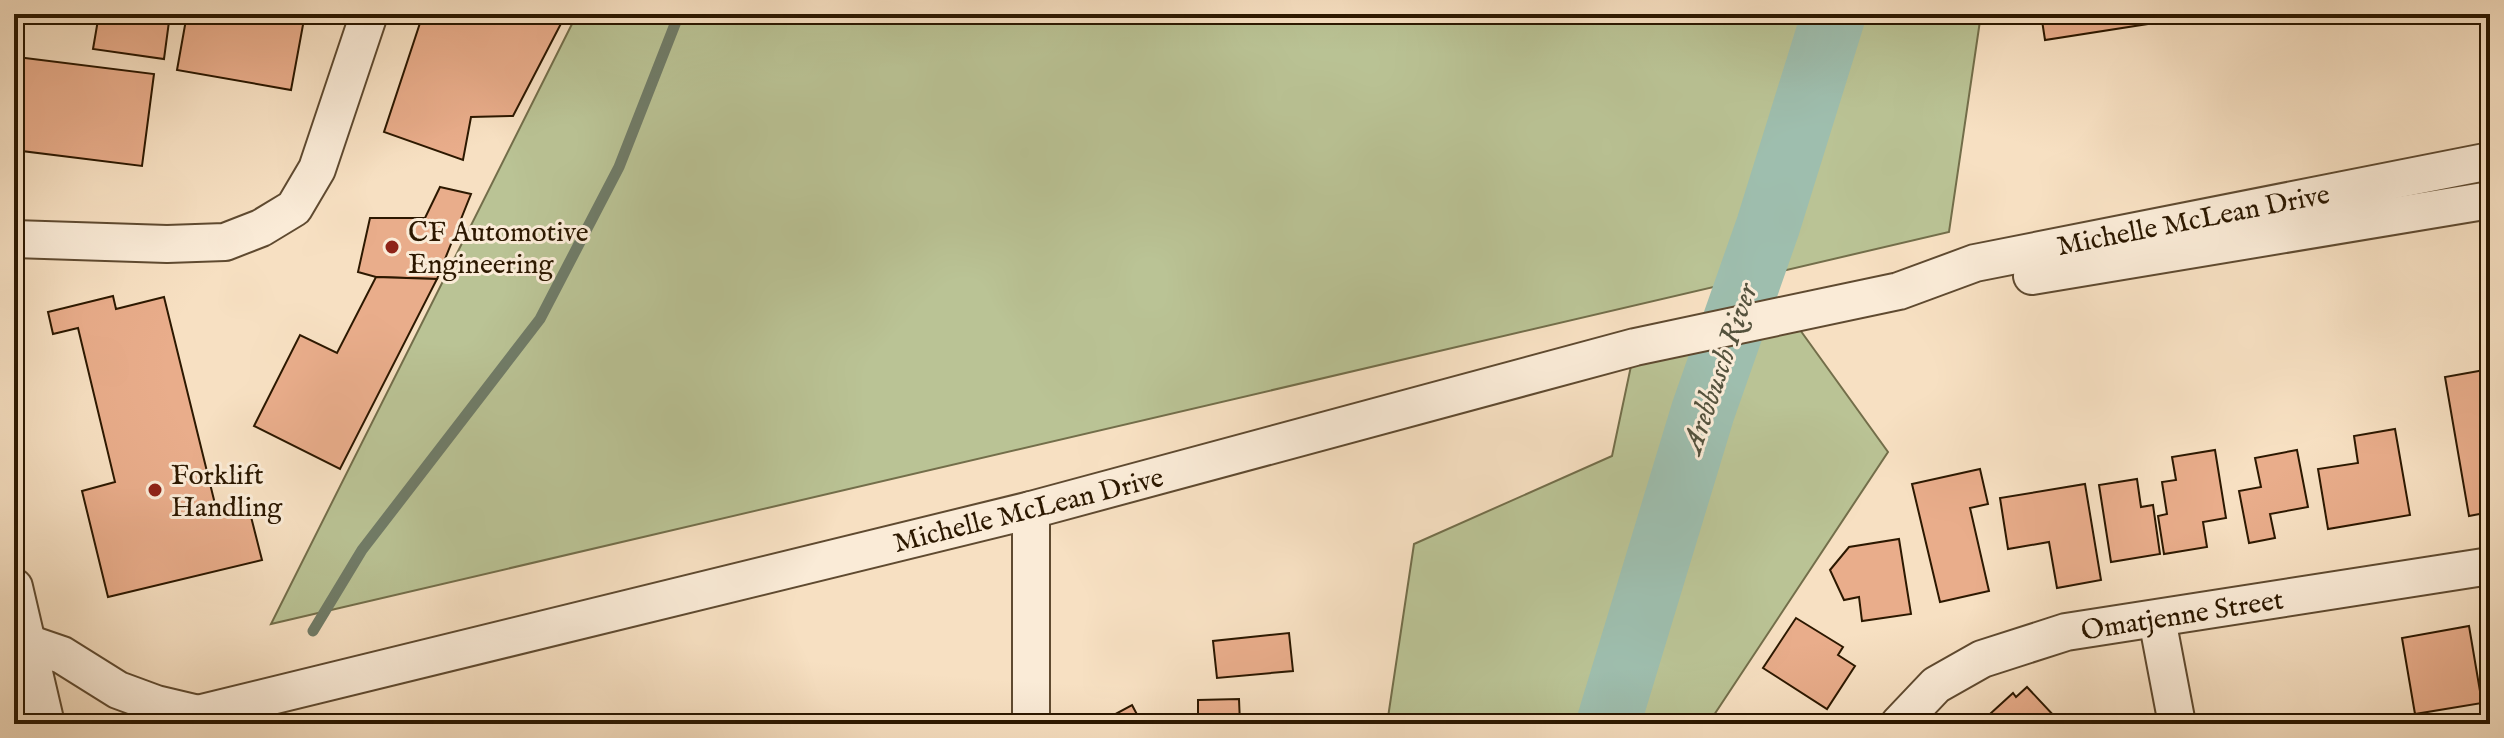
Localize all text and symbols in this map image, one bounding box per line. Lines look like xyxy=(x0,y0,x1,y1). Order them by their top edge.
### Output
street label: Michelle McLean Drive xyxy=(2054,178,2333,265)
place label: CF Automotive Engineering xyxy=(408,216,589,283)
marker: CF Automotive Engineering xyxy=(383,238,401,256)
water label: Arebbusch River xyxy=(1673,277,1768,461)
place label: Forklift Handling xyxy=(171,459,283,526)
street label: Michelle McLean Drive xyxy=(890,461,1167,562)
marker: Forklift Handling xyxy=(146,481,164,499)
street label: Omatjenne Street xyxy=(2079,583,2286,650)

